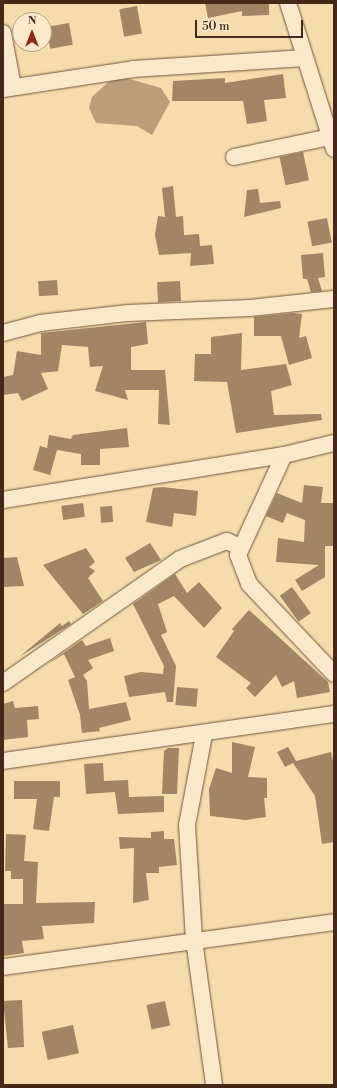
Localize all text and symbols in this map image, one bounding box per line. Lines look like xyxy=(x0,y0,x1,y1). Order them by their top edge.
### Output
north arrow xyxy=(12,12,52,52)
scale bar xyxy=(197,12,305,38)
text: N xyxy=(28,14,36,28)
text: 50 m xyxy=(202,19,230,34)

